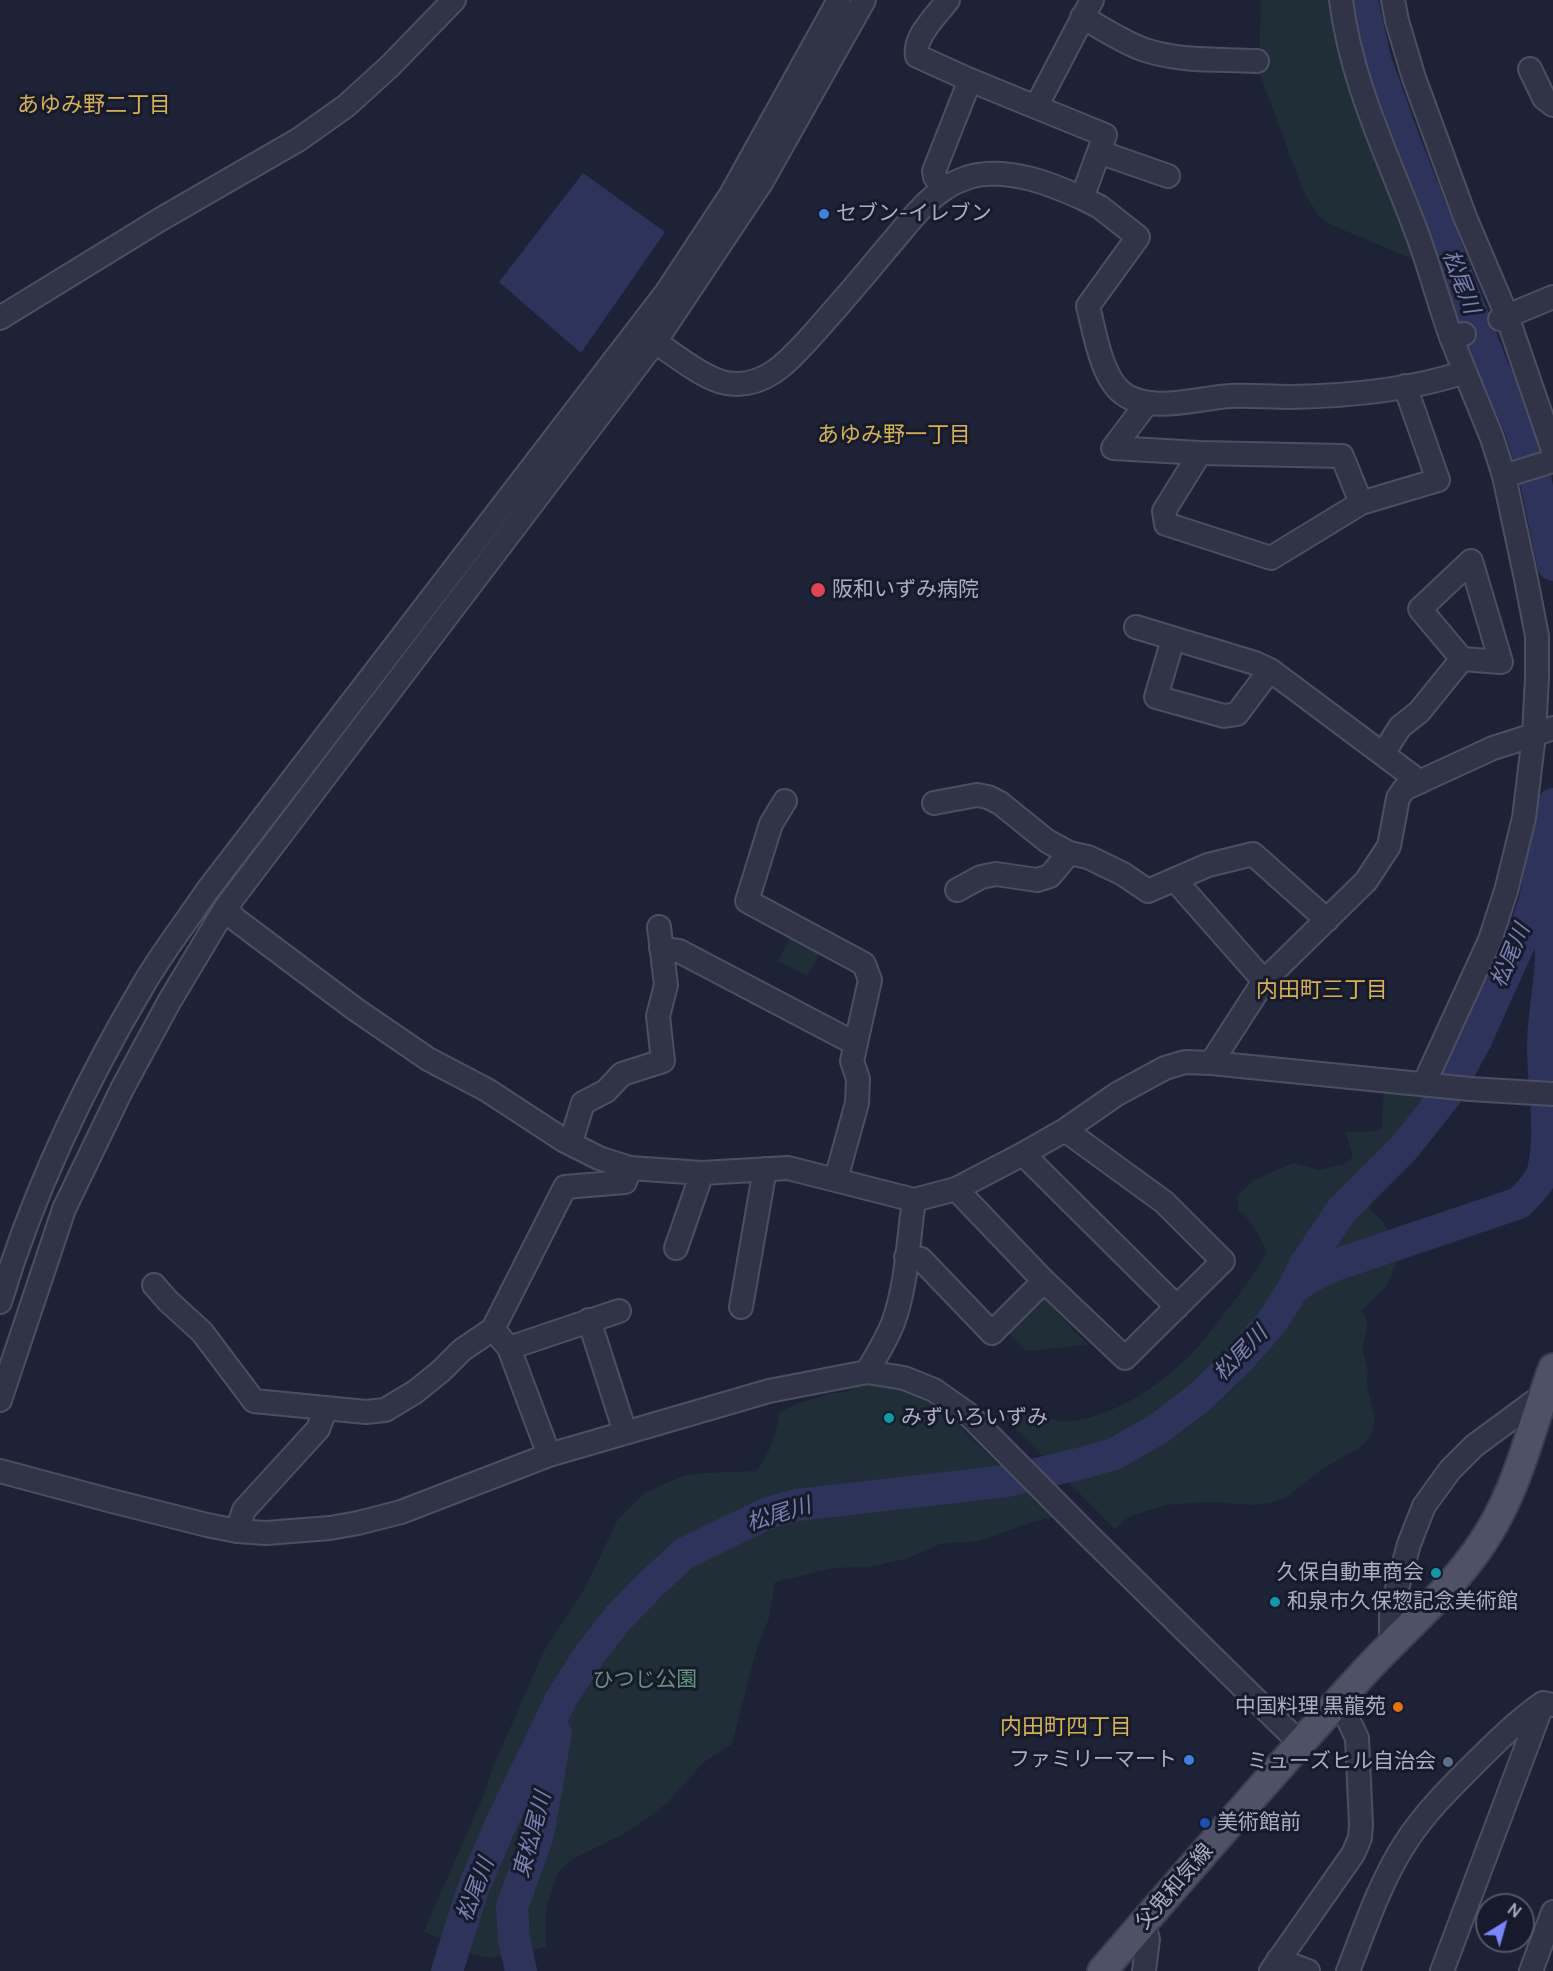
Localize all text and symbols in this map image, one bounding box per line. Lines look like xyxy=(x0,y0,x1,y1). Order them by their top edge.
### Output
district label: あゆみ野二丁目 xyxy=(17,93,171,119)
place label: セブン-イレブン xyxy=(836,201,992,227)
marker: セブン-イレブン xyxy=(817,207,831,221)
water label: 松尾川 xyxy=(1436,246,1484,318)
district label: あゆみ野一丁目 xyxy=(817,423,971,449)
place label: 阪和いずみ病院 xyxy=(832,577,979,603)
marker: 阪和いずみ病院 xyxy=(809,581,827,599)
water label: 松尾川 xyxy=(1486,920,1536,992)
district label: 内田町三丁目 xyxy=(1256,978,1388,1004)
water label: 松尾川 xyxy=(1209,1321,1273,1387)
place label: みずいろいずみ xyxy=(901,1405,1048,1431)
marker: みずいろいずみ xyxy=(882,1411,896,1425)
water label: 松尾川 xyxy=(744,1493,814,1537)
place label: 久保自動車商会 xyxy=(1277,1560,1424,1586)
marker: 久保自動車商会 xyxy=(1429,1566,1443,1580)
place label: 和泉市久保惣記念美術館 xyxy=(1287,1589,1518,1615)
marker: 和泉市久保惣記念美術館 xyxy=(1268,1595,1282,1609)
park label: ひつじ公園 xyxy=(593,1667,697,1693)
place label: 中国料理 黒龍苑 xyxy=(1235,1694,1386,1720)
marker: 中国料理 黒龍苑 xyxy=(1391,1700,1405,1714)
district label: 内田町四丁目 xyxy=(1000,1715,1132,1741)
place label: ファミリーマート xyxy=(1009,1747,1177,1773)
place label: ミューズヒル自治会 xyxy=(1247,1749,1436,1775)
marker: ファミリーマート xyxy=(1182,1753,1196,1767)
marker: ミューズヒル自治会 xyxy=(1441,1755,1455,1769)
water label: 東松尾川 xyxy=(509,1789,557,1881)
place label: 美術館前 xyxy=(1217,1810,1301,1836)
marker: 美術館前 xyxy=(1198,1816,1212,1830)
street label: 父鬼和気線 xyxy=(1131,1839,1219,1935)
water label: 松尾川 xyxy=(452,1854,500,1926)
north arrow xyxy=(1475,1893,1535,1953)
text: N xyxy=(1503,1898,1526,1922)

